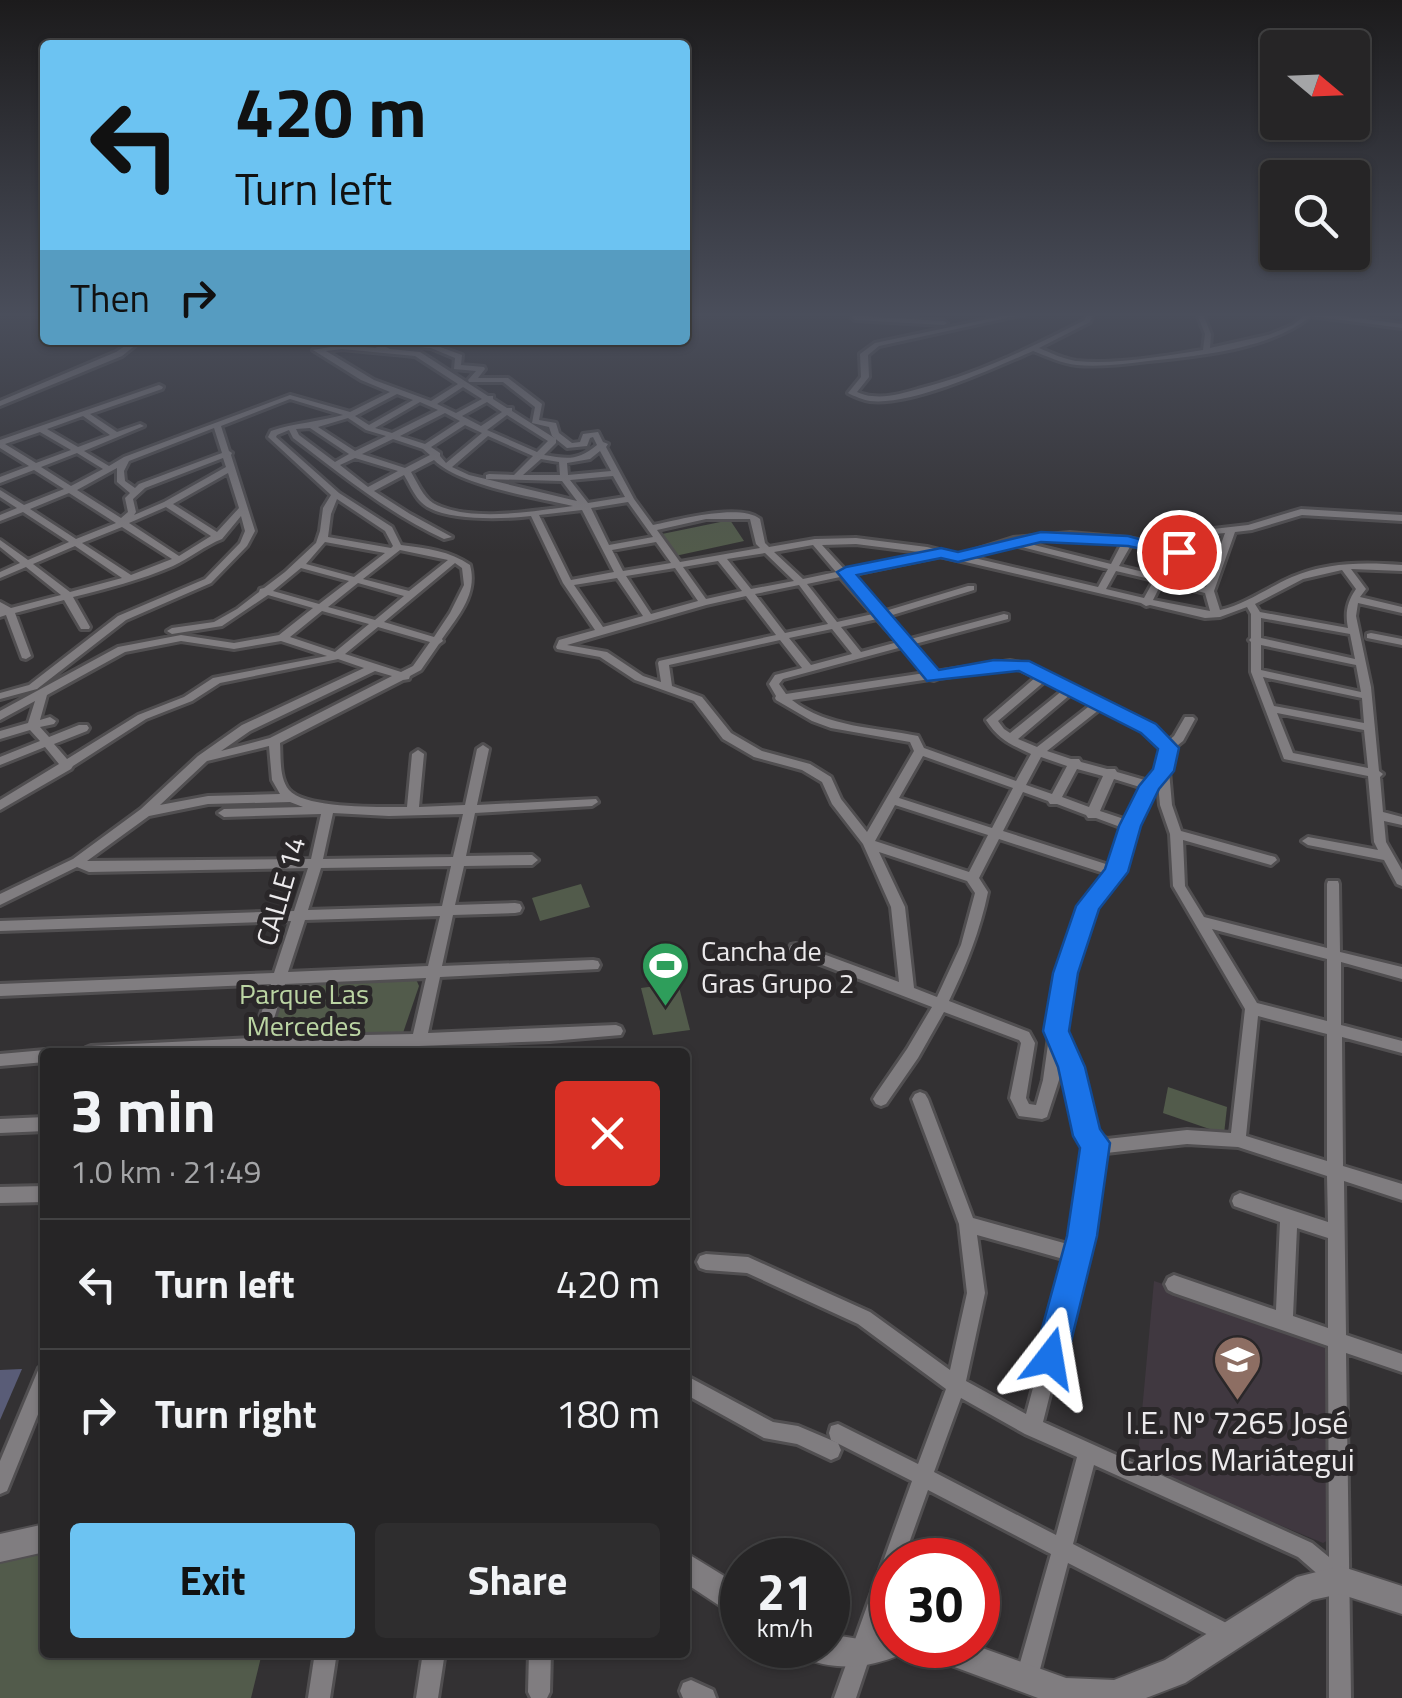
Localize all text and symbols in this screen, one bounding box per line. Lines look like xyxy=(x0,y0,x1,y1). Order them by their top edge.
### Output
north arrow xyxy=(1260,30,1370,140)
map controls xyxy=(1260,30,1370,270)
text: 420 m xyxy=(235,58,427,164)
icon: left xyxy=(70,80,200,210)
text: Turn left xyxy=(235,154,392,222)
button: search xyxy=(1260,160,1370,270)
text: Then xyxy=(70,269,150,327)
icon: right xyxy=(170,270,225,325)
pin xyxy=(1137,510,1222,595)
icon: arrive xyxy=(1152,525,1207,580)
street label: CALLE 14 xyxy=(244,831,316,951)
place label: Cancha de Gras Grupo 2 xyxy=(701,929,854,1004)
sports icon: Cancha de Gras Grupo 2 xyxy=(640,940,692,1008)
park label: Parque Las Mercedes xyxy=(239,972,369,1047)
text: 3 min xyxy=(70,1064,216,1155)
button: close xyxy=(555,1081,660,1186)
text: 1.0 km · 21:49 xyxy=(70,1147,262,1195)
text: Turn left xyxy=(155,1255,295,1313)
text: 420 m xyxy=(556,1255,660,1313)
icon: left xyxy=(70,1257,125,1312)
position arrow xyxy=(998,1306,1102,1410)
school or university icon: I.E. Nº 7265 José Carlos Mariátegui xyxy=(1211,1334,1263,1402)
text: Turn right xyxy=(155,1385,317,1443)
text: 180 m xyxy=(556,1385,660,1443)
icon: right xyxy=(70,1387,125,1442)
place label: I.E. Nº 7265 José Carlos Mariátegui xyxy=(1119,1398,1355,1483)
button: Exit xyxy=(70,1523,355,1638)
button: Share xyxy=(375,1523,660,1638)
speed limit sign: 30 xyxy=(870,1538,1000,1668)
text: 21 xyxy=(757,1553,813,1629)
text: km/h xyxy=(757,1609,813,1647)

